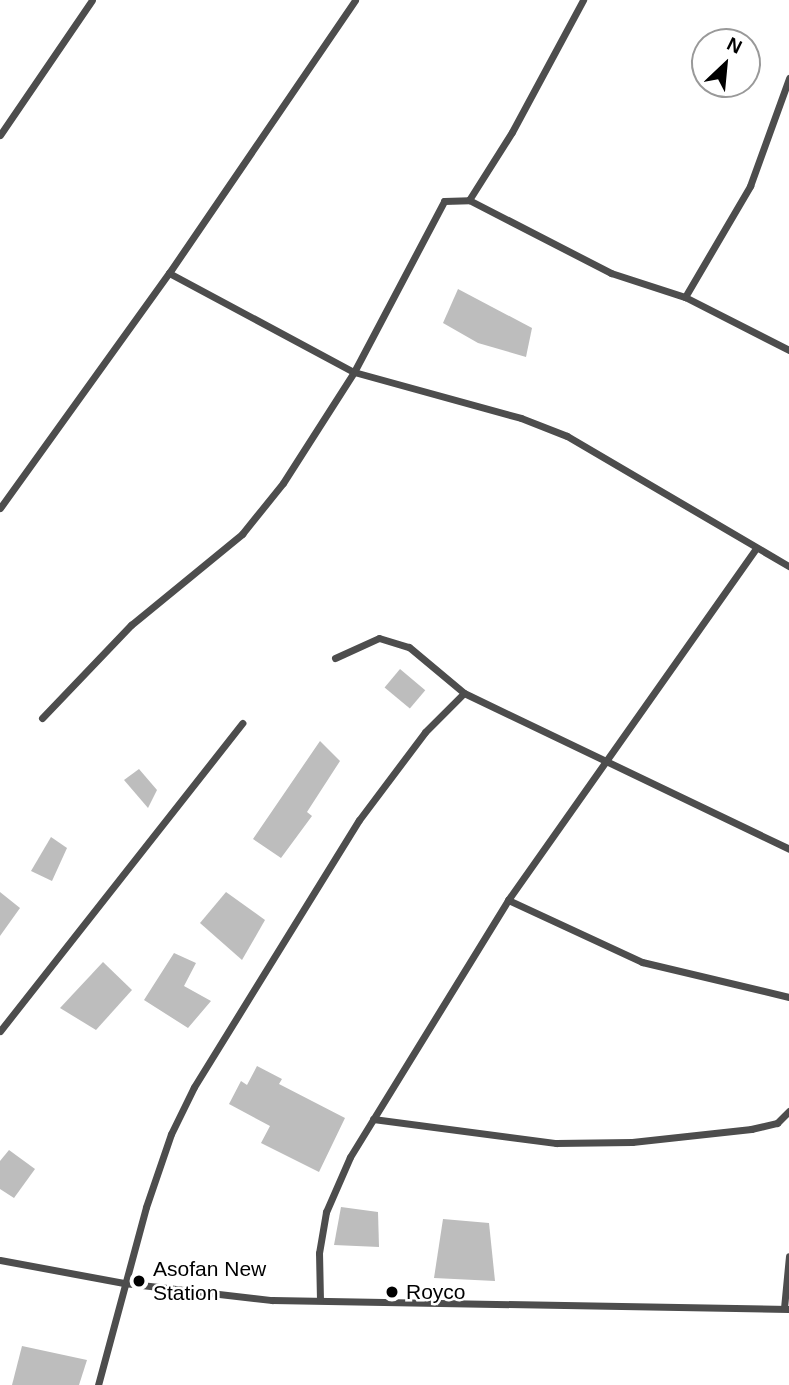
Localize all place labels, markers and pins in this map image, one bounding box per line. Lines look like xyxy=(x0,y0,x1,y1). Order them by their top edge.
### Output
place label: Asofan New Station xyxy=(153,1256,266,1306)
marker: Asofan New Station xyxy=(131,1273,147,1289)
place label: Royco xyxy=(406,1279,466,1305)
marker: Royco xyxy=(384,1284,400,1300)

